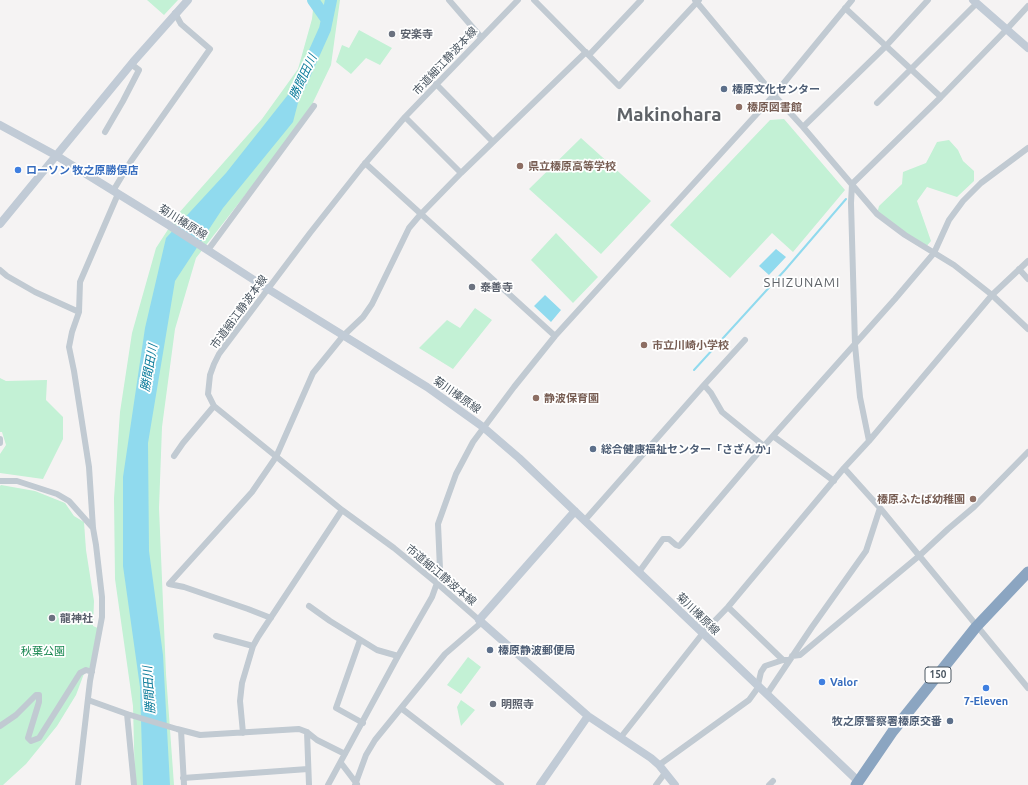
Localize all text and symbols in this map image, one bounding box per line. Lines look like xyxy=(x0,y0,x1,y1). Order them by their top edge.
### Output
street label: 市道細江静波本線 xyxy=(410,24,480,98)
place label: 安楽寺 xyxy=(400,27,433,41)
marker: 安楽寺 xyxy=(387,29,397,39)
water label: 勝間田川 xyxy=(286,52,320,102)
place label: 榛原文化センター xyxy=(732,82,820,96)
marker: 榛原文化センター xyxy=(719,84,729,94)
place label: 榛原図書館 xyxy=(747,100,802,114)
marker: 榛原図書館 xyxy=(734,102,744,112)
district label: Makinohara xyxy=(616,104,722,126)
place label: 県立榛原高等学校 xyxy=(528,159,616,173)
marker: 県立榛原高等学校 xyxy=(515,161,525,171)
place label: ローソン 牧之原勝俣店 xyxy=(26,163,139,177)
marker: ローソン 牧之原勝俣店 xyxy=(13,165,23,175)
street label: 菊川榛原線 xyxy=(156,202,210,242)
street label: 市道細江静波本線 xyxy=(208,273,270,351)
district label: SHIZUNAMI xyxy=(764,275,840,291)
place label: 泰善寺 xyxy=(480,280,513,294)
marker: 泰善寺 xyxy=(467,282,477,292)
place label: 市立川崎小学校 xyxy=(652,338,729,352)
marker: 市立川崎小学校 xyxy=(639,340,649,350)
water label: 勝間田川 xyxy=(138,343,160,393)
street label: 菊川榛原線 xyxy=(431,374,483,416)
place label: 静波保育園 xyxy=(544,391,599,405)
marker: 静波保育園 xyxy=(531,393,541,403)
place label: 総合健康福祉センター「さざんか」 xyxy=(601,442,777,456)
marker: 総合健康福祉センター「さざんか」 xyxy=(588,444,598,454)
place label: 榛原ふたば幼稚園 xyxy=(877,492,965,506)
marker: 榛原ふたば幼稚園 xyxy=(968,494,978,504)
street label: 市道細江静波本線 xyxy=(403,542,479,608)
street label: 菊川榛原線 xyxy=(674,590,722,638)
place label: 龍神社 xyxy=(60,611,93,625)
marker: 龍神社 xyxy=(47,613,57,623)
place label: 榛原静波郵便局 xyxy=(498,643,575,657)
park label: 秋葉公園 xyxy=(21,644,65,658)
marker: 榛原静波郵便局 xyxy=(485,645,495,655)
water label: 勝間田川 xyxy=(140,666,158,714)
road number: 150 xyxy=(925,667,951,683)
place label: Valor xyxy=(830,675,858,689)
marker: Valor xyxy=(817,677,827,687)
marker: 7-Eleven xyxy=(981,683,991,693)
place label: 7-Eleven xyxy=(964,694,1008,708)
place label: 明照寺 xyxy=(501,697,534,711)
marker: 明照寺 xyxy=(488,699,498,709)
place label: 牧之原警察署榛原交番 xyxy=(832,714,942,728)
marker: 牧之原警察署榛原交番 xyxy=(945,716,955,726)

